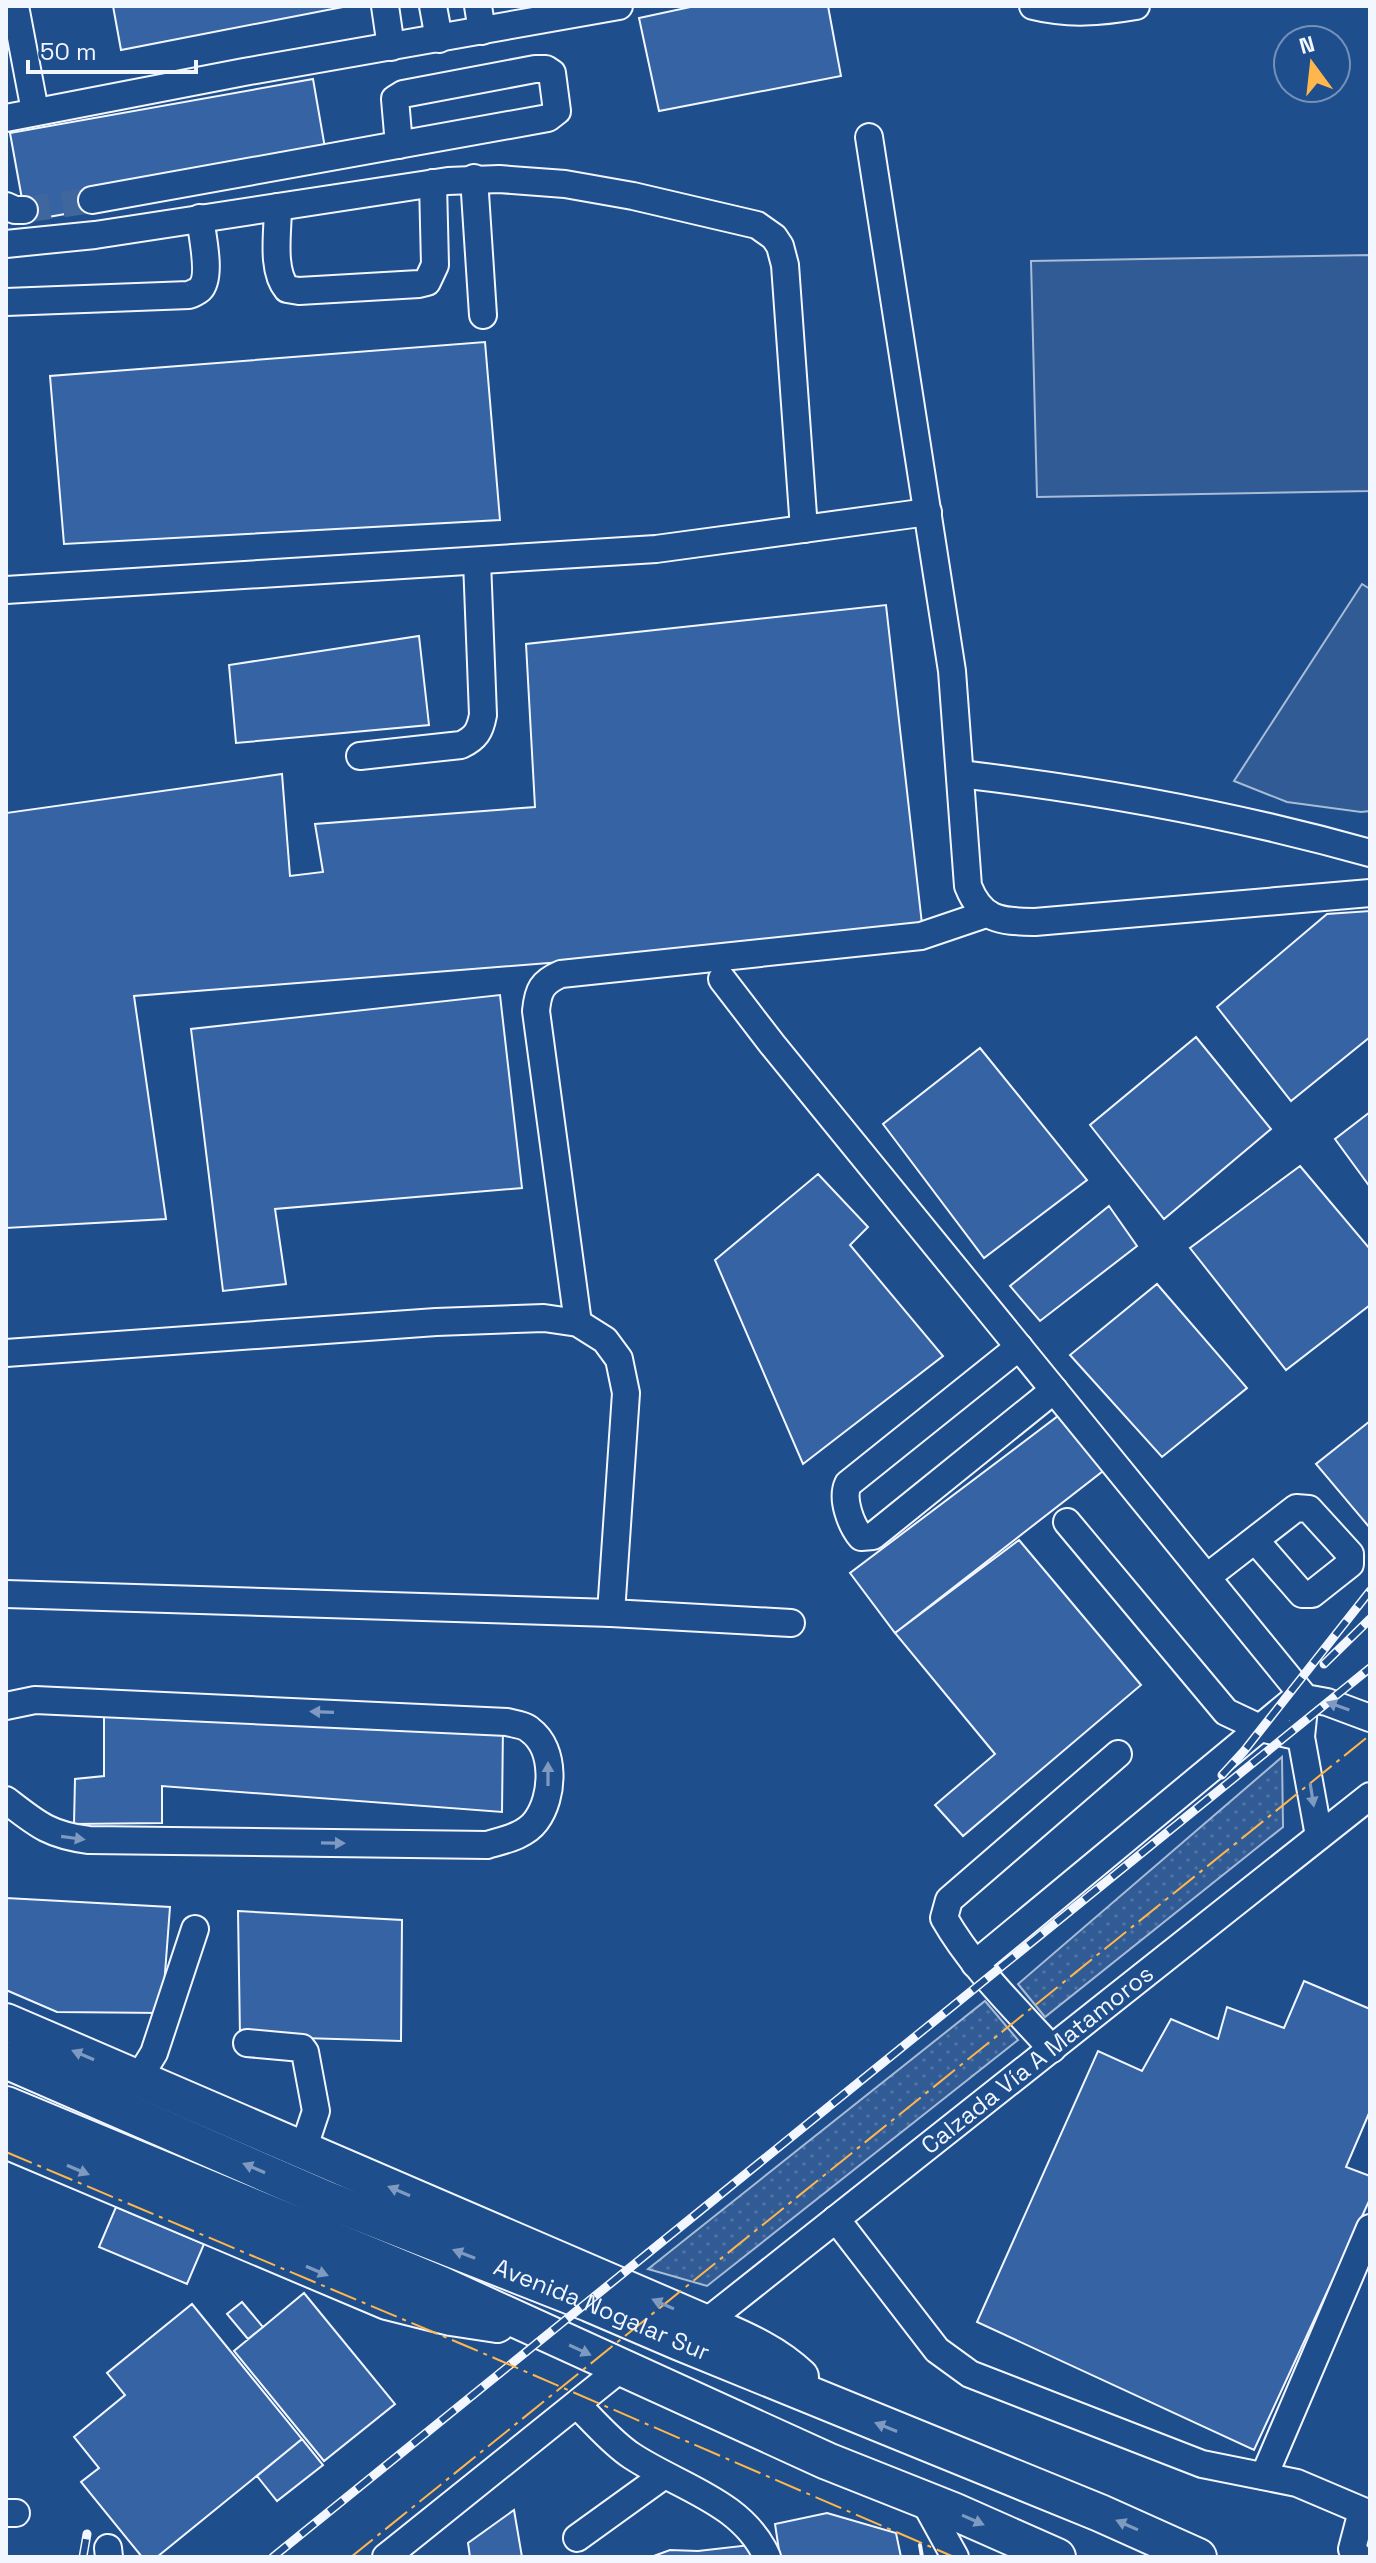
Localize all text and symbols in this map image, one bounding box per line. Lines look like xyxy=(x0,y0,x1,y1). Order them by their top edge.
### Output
scale bar xyxy=(28,24,196,74)
north arrow xyxy=(1272,24,1352,104)
text: N xyxy=(1296,29,1318,60)
text: 50 m xyxy=(40,36,97,67)
one-way arrow xyxy=(1326,1700,1350,1712)
one-way arrow xyxy=(309,1705,334,1718)
one-way arrow xyxy=(542,1761,554,1786)
one-way arrow xyxy=(1307,1783,1319,1808)
one-way arrow xyxy=(61,1832,86,1845)
one-way arrow xyxy=(321,1837,346,1849)
street label: Calzada Vía A Matamoros xyxy=(915,1958,1159,2161)
one-way arrow xyxy=(71,2048,94,2061)
one-way arrow xyxy=(242,2161,265,2174)
one-way arrow xyxy=(66,2164,90,2177)
one-way arrow xyxy=(387,2184,410,2197)
one-way arrow xyxy=(452,2247,476,2260)
street label: Avenida Nogalar Sur xyxy=(489,2251,714,2367)
one-way arrow xyxy=(306,2265,329,2278)
one-way arrow xyxy=(651,2298,675,2311)
one-way arrow xyxy=(568,2343,592,2357)
one-way arrow xyxy=(874,2420,898,2433)
one-way arrow xyxy=(961,2513,985,2526)
one-way arrow xyxy=(1115,2519,1139,2532)

